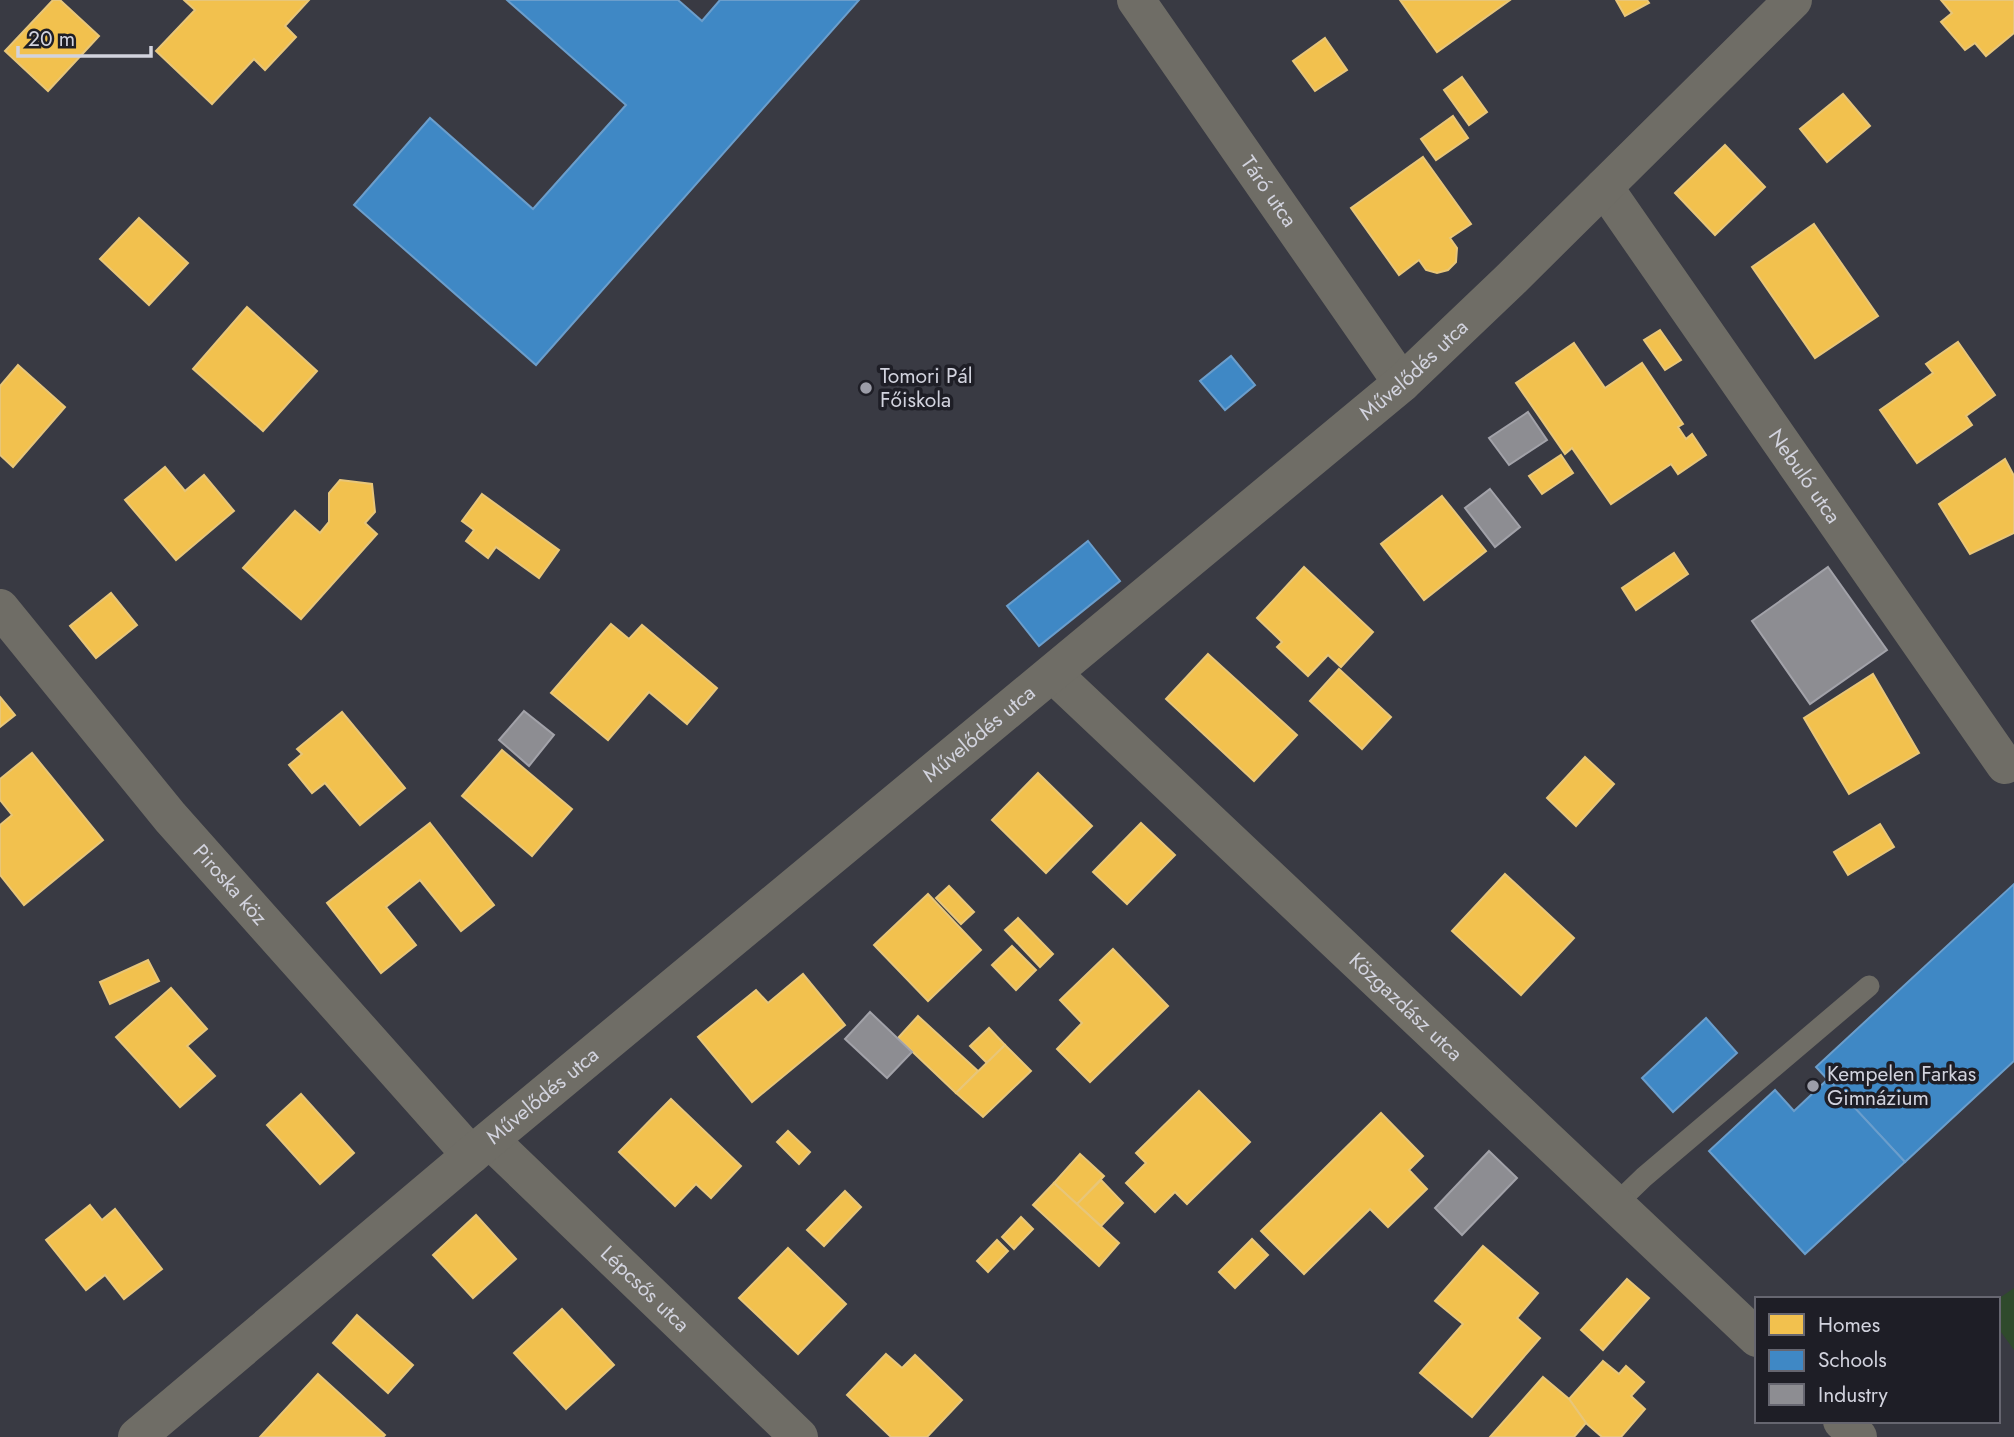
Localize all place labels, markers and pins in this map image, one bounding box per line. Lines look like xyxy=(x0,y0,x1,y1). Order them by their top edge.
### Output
place label: Tomori Pál Főiskola xyxy=(880,361,972,415)
marker: Tomori Pál Főiskola xyxy=(858,380,874,396)
place label: Kempelen Farkas Gimnázium xyxy=(1827,1059,1976,1113)
marker: Kempelen Farkas Gimnázium xyxy=(1805,1078,1821,1094)

